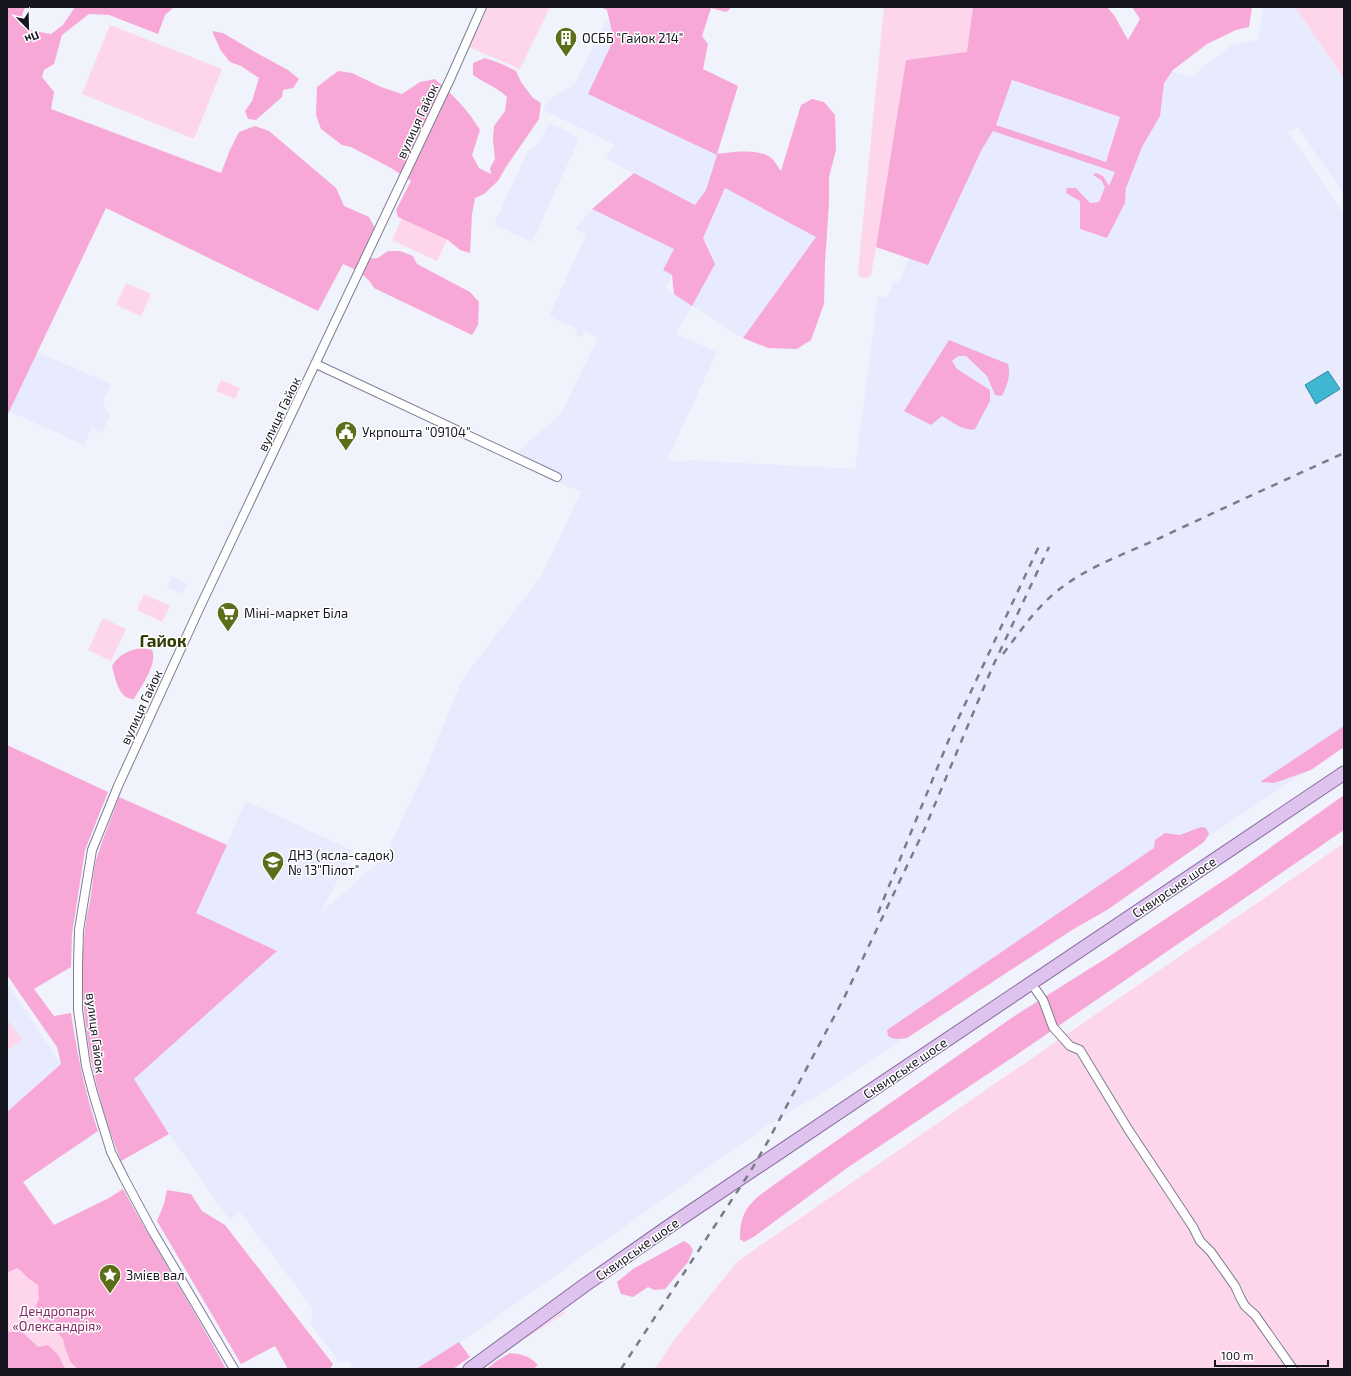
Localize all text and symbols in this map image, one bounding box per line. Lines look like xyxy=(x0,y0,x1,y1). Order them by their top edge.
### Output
north arrow xyxy=(8,8,48,48)
building icon: ОСББ "Гайок 214" xyxy=(553,25,579,58)
text: Пн xyxy=(23,29,41,46)
place label: ОСББ "Гайок 214" xyxy=(582,30,683,46)
street label: вулиця Гайок xyxy=(393,81,441,161)
street label: вулиця Гайок xyxy=(254,374,304,454)
public building icon: Укрпошта "09104" xyxy=(333,419,359,452)
place label: Укрпошта "09104" xyxy=(362,424,471,440)
supermarket icon: Міні-маркет Біла xyxy=(215,600,241,633)
place label: Міні-маркет Біла xyxy=(244,605,348,621)
district label: Гайок xyxy=(139,630,187,650)
street label: вулиця Гайок xyxy=(117,667,165,747)
place label: ДНЗ (ясла-садок) № 13"Пілот" xyxy=(288,847,394,878)
school or university icon: ДНЗ (ясла-садок) № 13"Пілот" xyxy=(260,849,286,882)
street label: Сквирське шосе xyxy=(1129,853,1219,921)
street label: вулиця Гайок xyxy=(83,992,109,1074)
street label: Сквирське шосе xyxy=(860,1034,950,1102)
street label: Сквирське шосе xyxy=(592,1214,682,1284)
place icon: Змієв вал xyxy=(97,1262,123,1295)
place label: Змієв вал xyxy=(126,1267,185,1283)
park label: Дендропарк «Олександрія» xyxy=(12,1303,102,1334)
scale bar xyxy=(1215,1342,1328,1368)
text: 100 m xyxy=(1221,1348,1253,1362)

